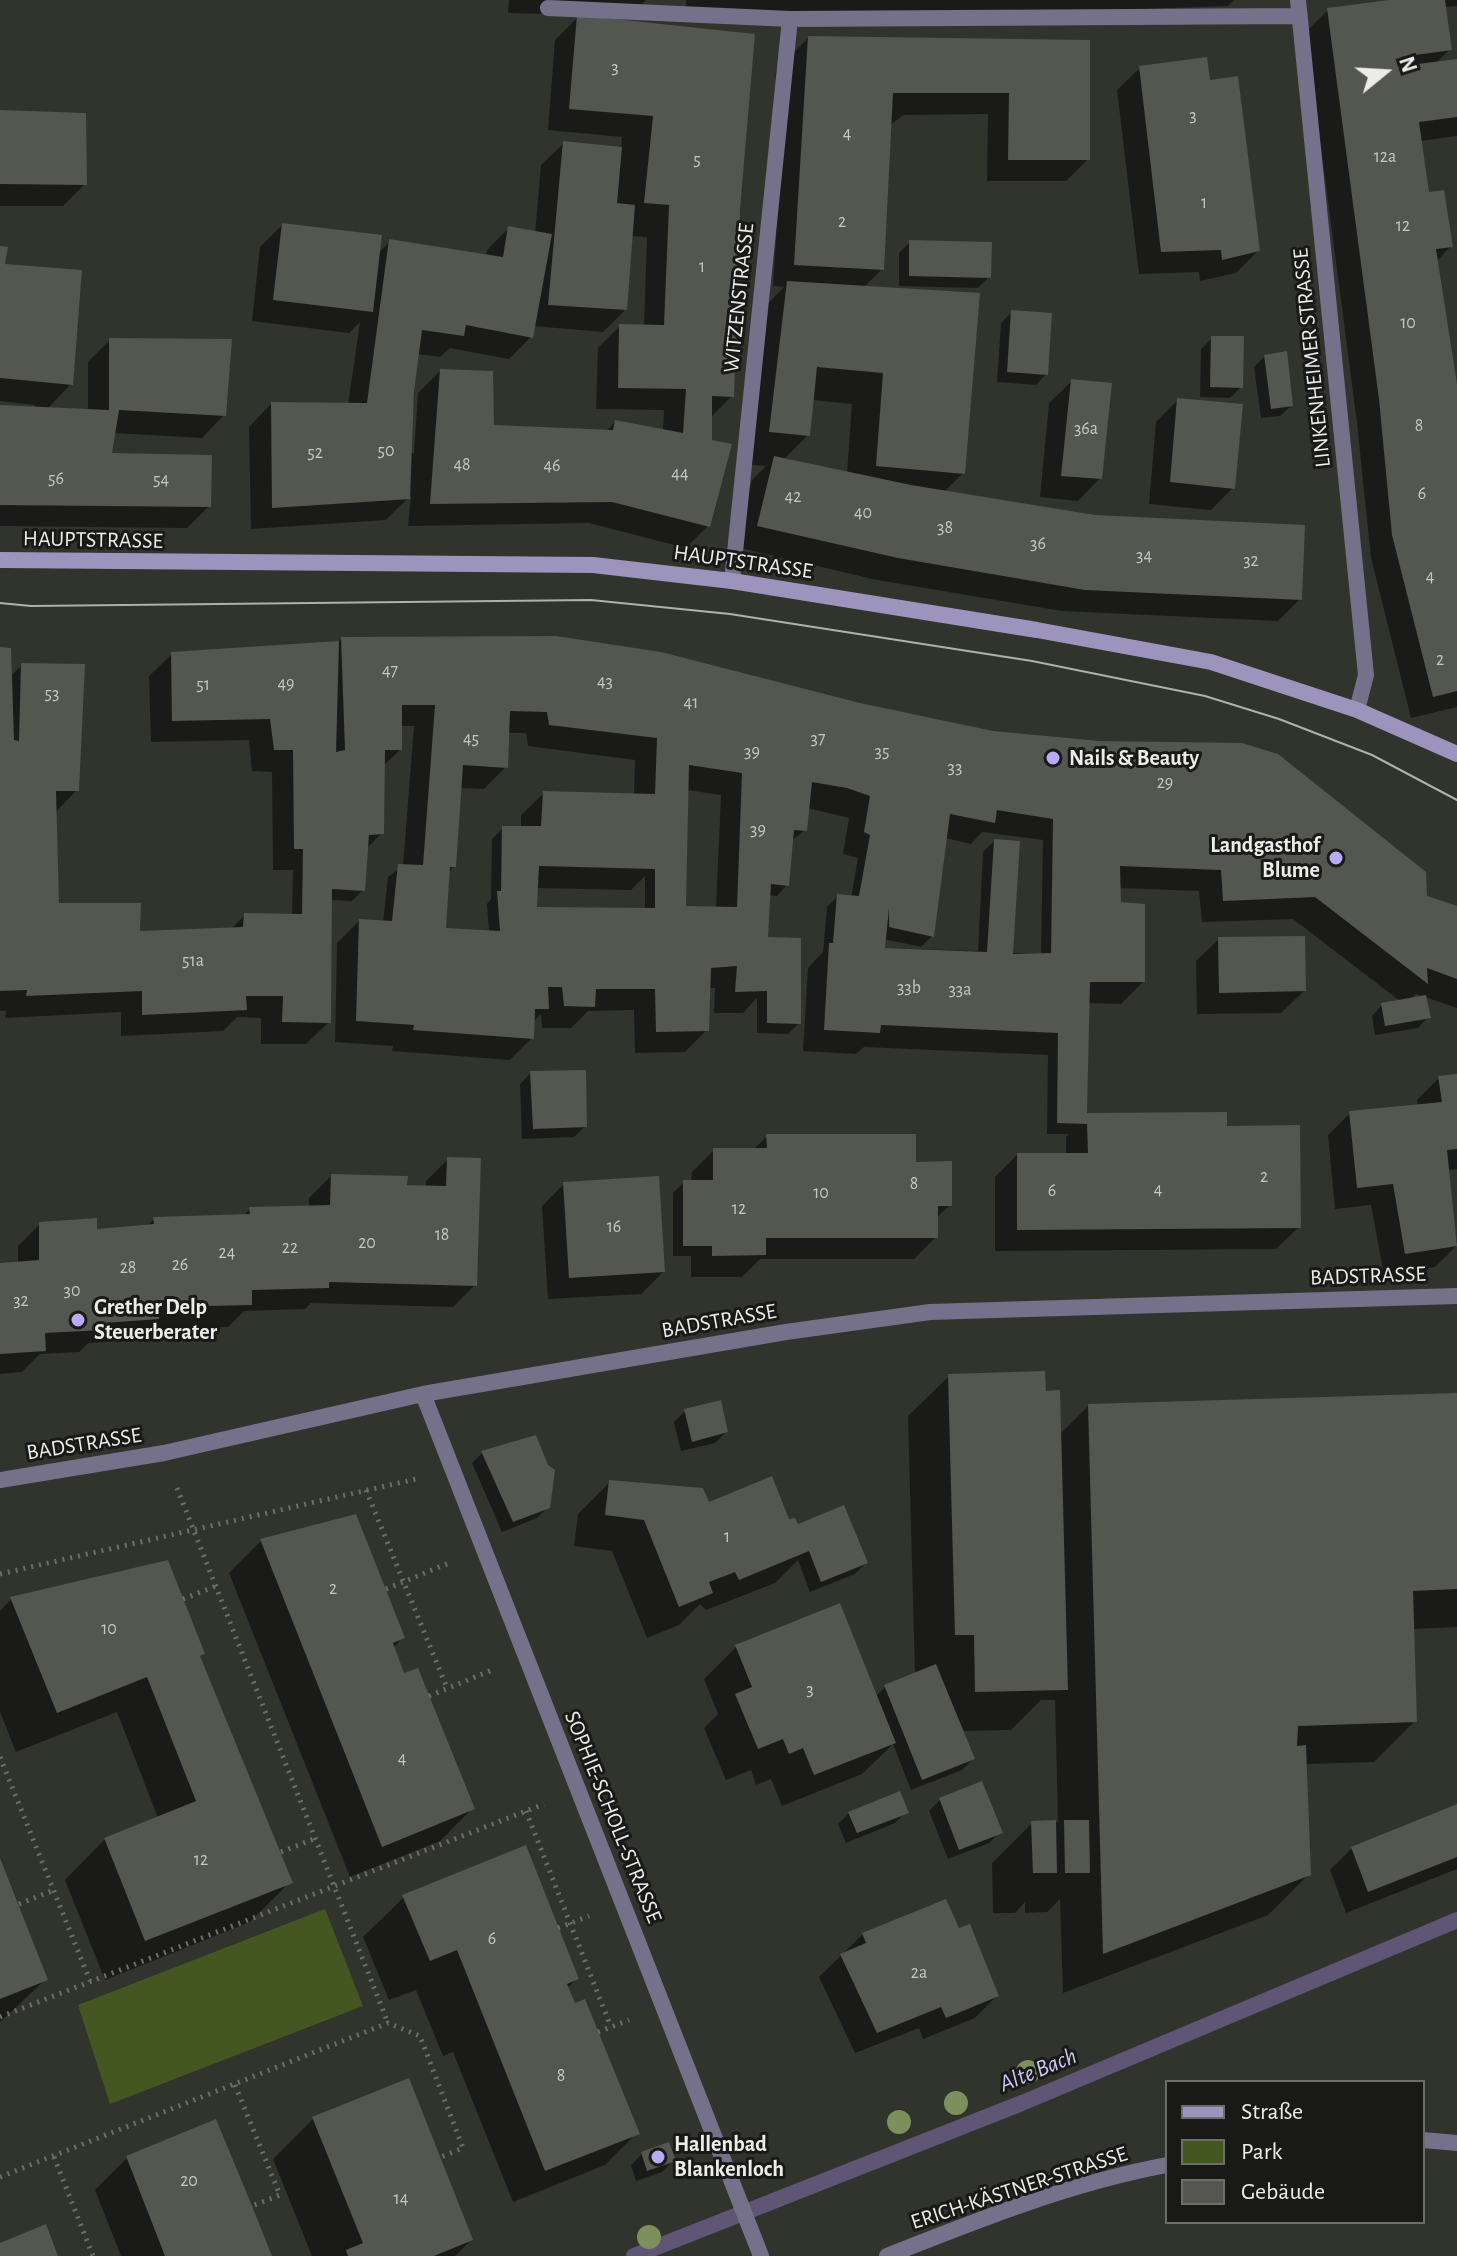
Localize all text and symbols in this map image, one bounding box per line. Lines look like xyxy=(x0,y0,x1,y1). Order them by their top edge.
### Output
north arrow xyxy=(1345,32,1425,112)
text: N xyxy=(1395,54,1421,75)
house number: 3 xyxy=(611,57,619,79)
house number: 3 xyxy=(1189,105,1197,127)
house number: 4 xyxy=(843,123,851,145)
house number: 12a xyxy=(1374,146,1396,168)
house number: 5 xyxy=(693,149,701,171)
house number: 1 xyxy=(1201,192,1207,214)
house number: 2 xyxy=(838,211,846,233)
house number: 12 xyxy=(1396,215,1410,237)
street label: WITZENSTRASSE xyxy=(718,222,760,374)
street label: LINKENHEIMER STRASSE xyxy=(1287,247,1337,469)
house number: 1 xyxy=(699,256,705,278)
house number: 10 xyxy=(1400,312,1416,334)
house number: 8 xyxy=(1415,415,1423,437)
house number: 36a xyxy=(1074,418,1098,440)
house number: 50 xyxy=(377,440,395,462)
house number: 52 xyxy=(307,442,323,464)
house number: 48 xyxy=(453,454,471,476)
house number: 46 xyxy=(543,455,561,477)
house number: 44 xyxy=(671,463,689,485)
house number: 56 xyxy=(48,468,64,490)
house number: 54 xyxy=(153,469,169,491)
house number: 6 xyxy=(1418,483,1426,505)
house number: 42 xyxy=(785,486,801,508)
house number: 40 xyxy=(854,502,872,524)
house number: 38 xyxy=(937,517,953,539)
street label: HAUPTSTRASSE xyxy=(23,526,163,554)
house number: 36 xyxy=(1030,533,1046,555)
street label: HAUPTSTRASSE xyxy=(672,539,814,585)
house number: 34 xyxy=(1136,545,1152,567)
house number: 32 xyxy=(1243,550,1259,572)
house number: 4 xyxy=(1426,566,1434,588)
house number: 2 xyxy=(1436,649,1444,671)
house number: 47 xyxy=(382,660,398,682)
house number: 43 xyxy=(597,671,613,693)
house number: 49 xyxy=(277,673,295,695)
house number: 51 xyxy=(196,674,210,696)
house number: 53 xyxy=(45,683,59,705)
house number: 41 xyxy=(684,692,698,714)
house number: 45 xyxy=(463,728,479,750)
house number: 37 xyxy=(811,728,825,750)
house number: 39 xyxy=(744,741,760,763)
house number: 35 xyxy=(875,741,889,763)
place label: Nails & Beauty xyxy=(1069,745,1199,771)
marker: Nails & Beauty xyxy=(1044,749,1062,767)
house number: 33 xyxy=(948,757,962,779)
house number: 29 xyxy=(1157,772,1173,794)
house number: 39 xyxy=(750,819,766,841)
place label: Landgasthof Blume xyxy=(1210,832,1320,884)
marker: Landgasthof Blume xyxy=(1327,849,1345,867)
house number: 51a xyxy=(182,950,204,972)
house number: 33b xyxy=(897,977,921,999)
house number: 33a xyxy=(948,979,972,1001)
house number: 2 xyxy=(1260,1166,1268,1188)
house number: 8 xyxy=(910,1173,918,1195)
house number: 4 xyxy=(1154,1179,1162,1201)
house number: 6 xyxy=(1048,1180,1056,1202)
house number: 10 xyxy=(813,1182,829,1204)
house number: 12 xyxy=(732,1198,746,1220)
house number: 16 xyxy=(607,1216,621,1238)
house number: 18 xyxy=(435,1224,449,1246)
house number: 20 xyxy=(358,1232,376,1254)
house number: 22 xyxy=(282,1237,298,1259)
house number: 24 xyxy=(219,1242,235,1264)
house number: 26 xyxy=(172,1254,188,1276)
house number: 28 xyxy=(120,1257,136,1279)
street label: BADSTRASSE xyxy=(1310,1261,1426,1291)
house number: 30 xyxy=(64,1280,80,1302)
house number: 32 xyxy=(13,1290,29,1312)
place label: Grether Delp Steuerberater xyxy=(94,1294,217,1346)
street label: BADSTRASSE xyxy=(660,1298,778,1344)
marker: Grether Delp Steuerberater xyxy=(69,1311,87,1329)
street label: BADSTRASSE xyxy=(25,1422,143,1466)
house number: 1 xyxy=(724,1526,730,1548)
house number: 2 xyxy=(329,1578,337,1600)
house number: 10 xyxy=(101,1618,117,1640)
house number: 3 xyxy=(806,1679,814,1701)
street label: SOPHIE-SCHOLL-STRASSE xyxy=(558,1707,668,1927)
house number: 4 xyxy=(398,1748,406,1770)
house number: 12 xyxy=(194,1849,208,1871)
house number: 6 xyxy=(488,1928,496,1950)
house number: 2a xyxy=(911,1962,927,1984)
water label: Alte Bach xyxy=(995,2042,1081,2098)
house number: 8 xyxy=(557,2065,565,2087)
legend xyxy=(1165,2080,1425,2224)
text: Straße xyxy=(1241,2100,1303,2124)
place label: Hallenbad Blankenloch xyxy=(674,2131,784,2182)
text: Park xyxy=(1241,2140,1282,2164)
street label: ERICH-KÄSTNER-STRASSE xyxy=(907,2141,1131,2235)
marker: Hallenbad Blankenloch xyxy=(649,2148,667,2166)
house number: 20 xyxy=(180,2170,198,2192)
text: Gebäude xyxy=(1241,2180,1325,2204)
house number: 14 xyxy=(394,2188,408,2210)

